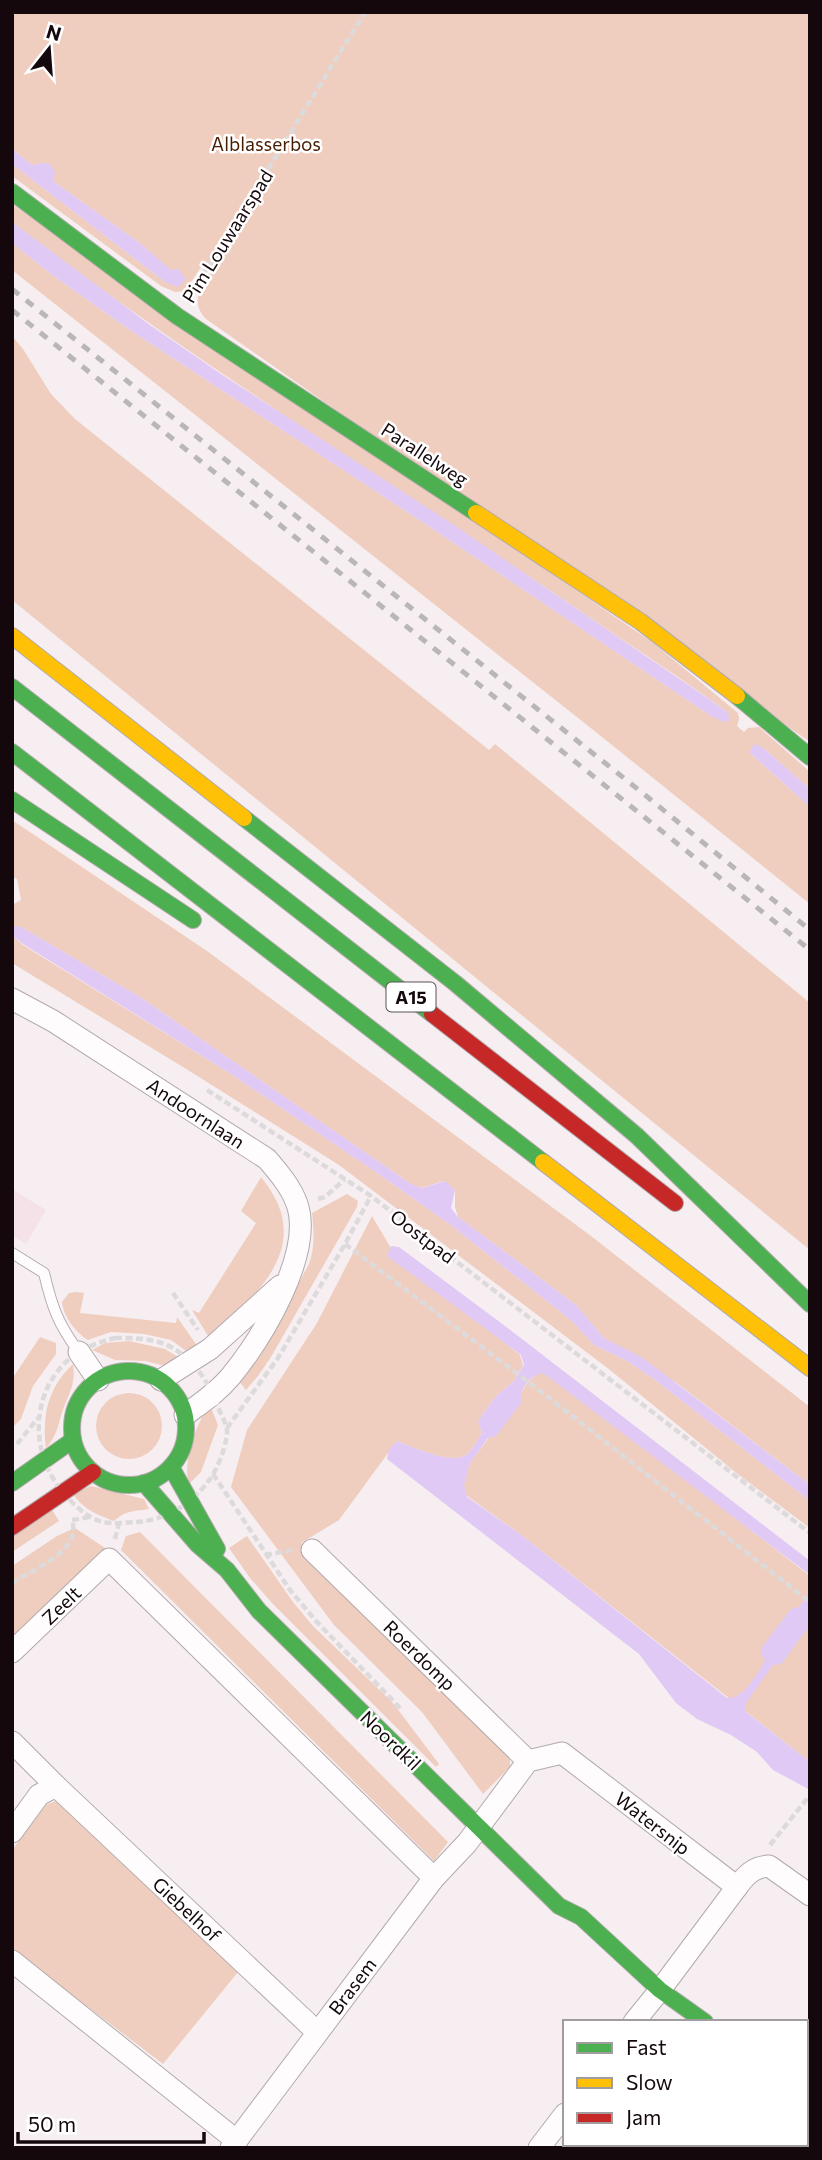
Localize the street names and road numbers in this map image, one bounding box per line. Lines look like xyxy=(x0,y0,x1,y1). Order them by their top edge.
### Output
street label: Pim Louwaarspad xyxy=(177,165,277,307)
street label: Parallelweg xyxy=(377,417,473,491)
road number: A15 xyxy=(386,982,436,1012)
street label: Andoornlaan xyxy=(143,1073,249,1153)
street label: Oostpad xyxy=(386,1204,460,1268)
street label: Zeelt xyxy=(37,1581,85,1629)
street label: Roerdomp xyxy=(379,1615,461,1695)
street label: Noordkil xyxy=(356,1706,426,1774)
street label: Watersnip xyxy=(611,1787,695,1859)
street label: Giebelhof xyxy=(148,1872,226,1947)
street label: Brasem xyxy=(323,1953,381,2019)

